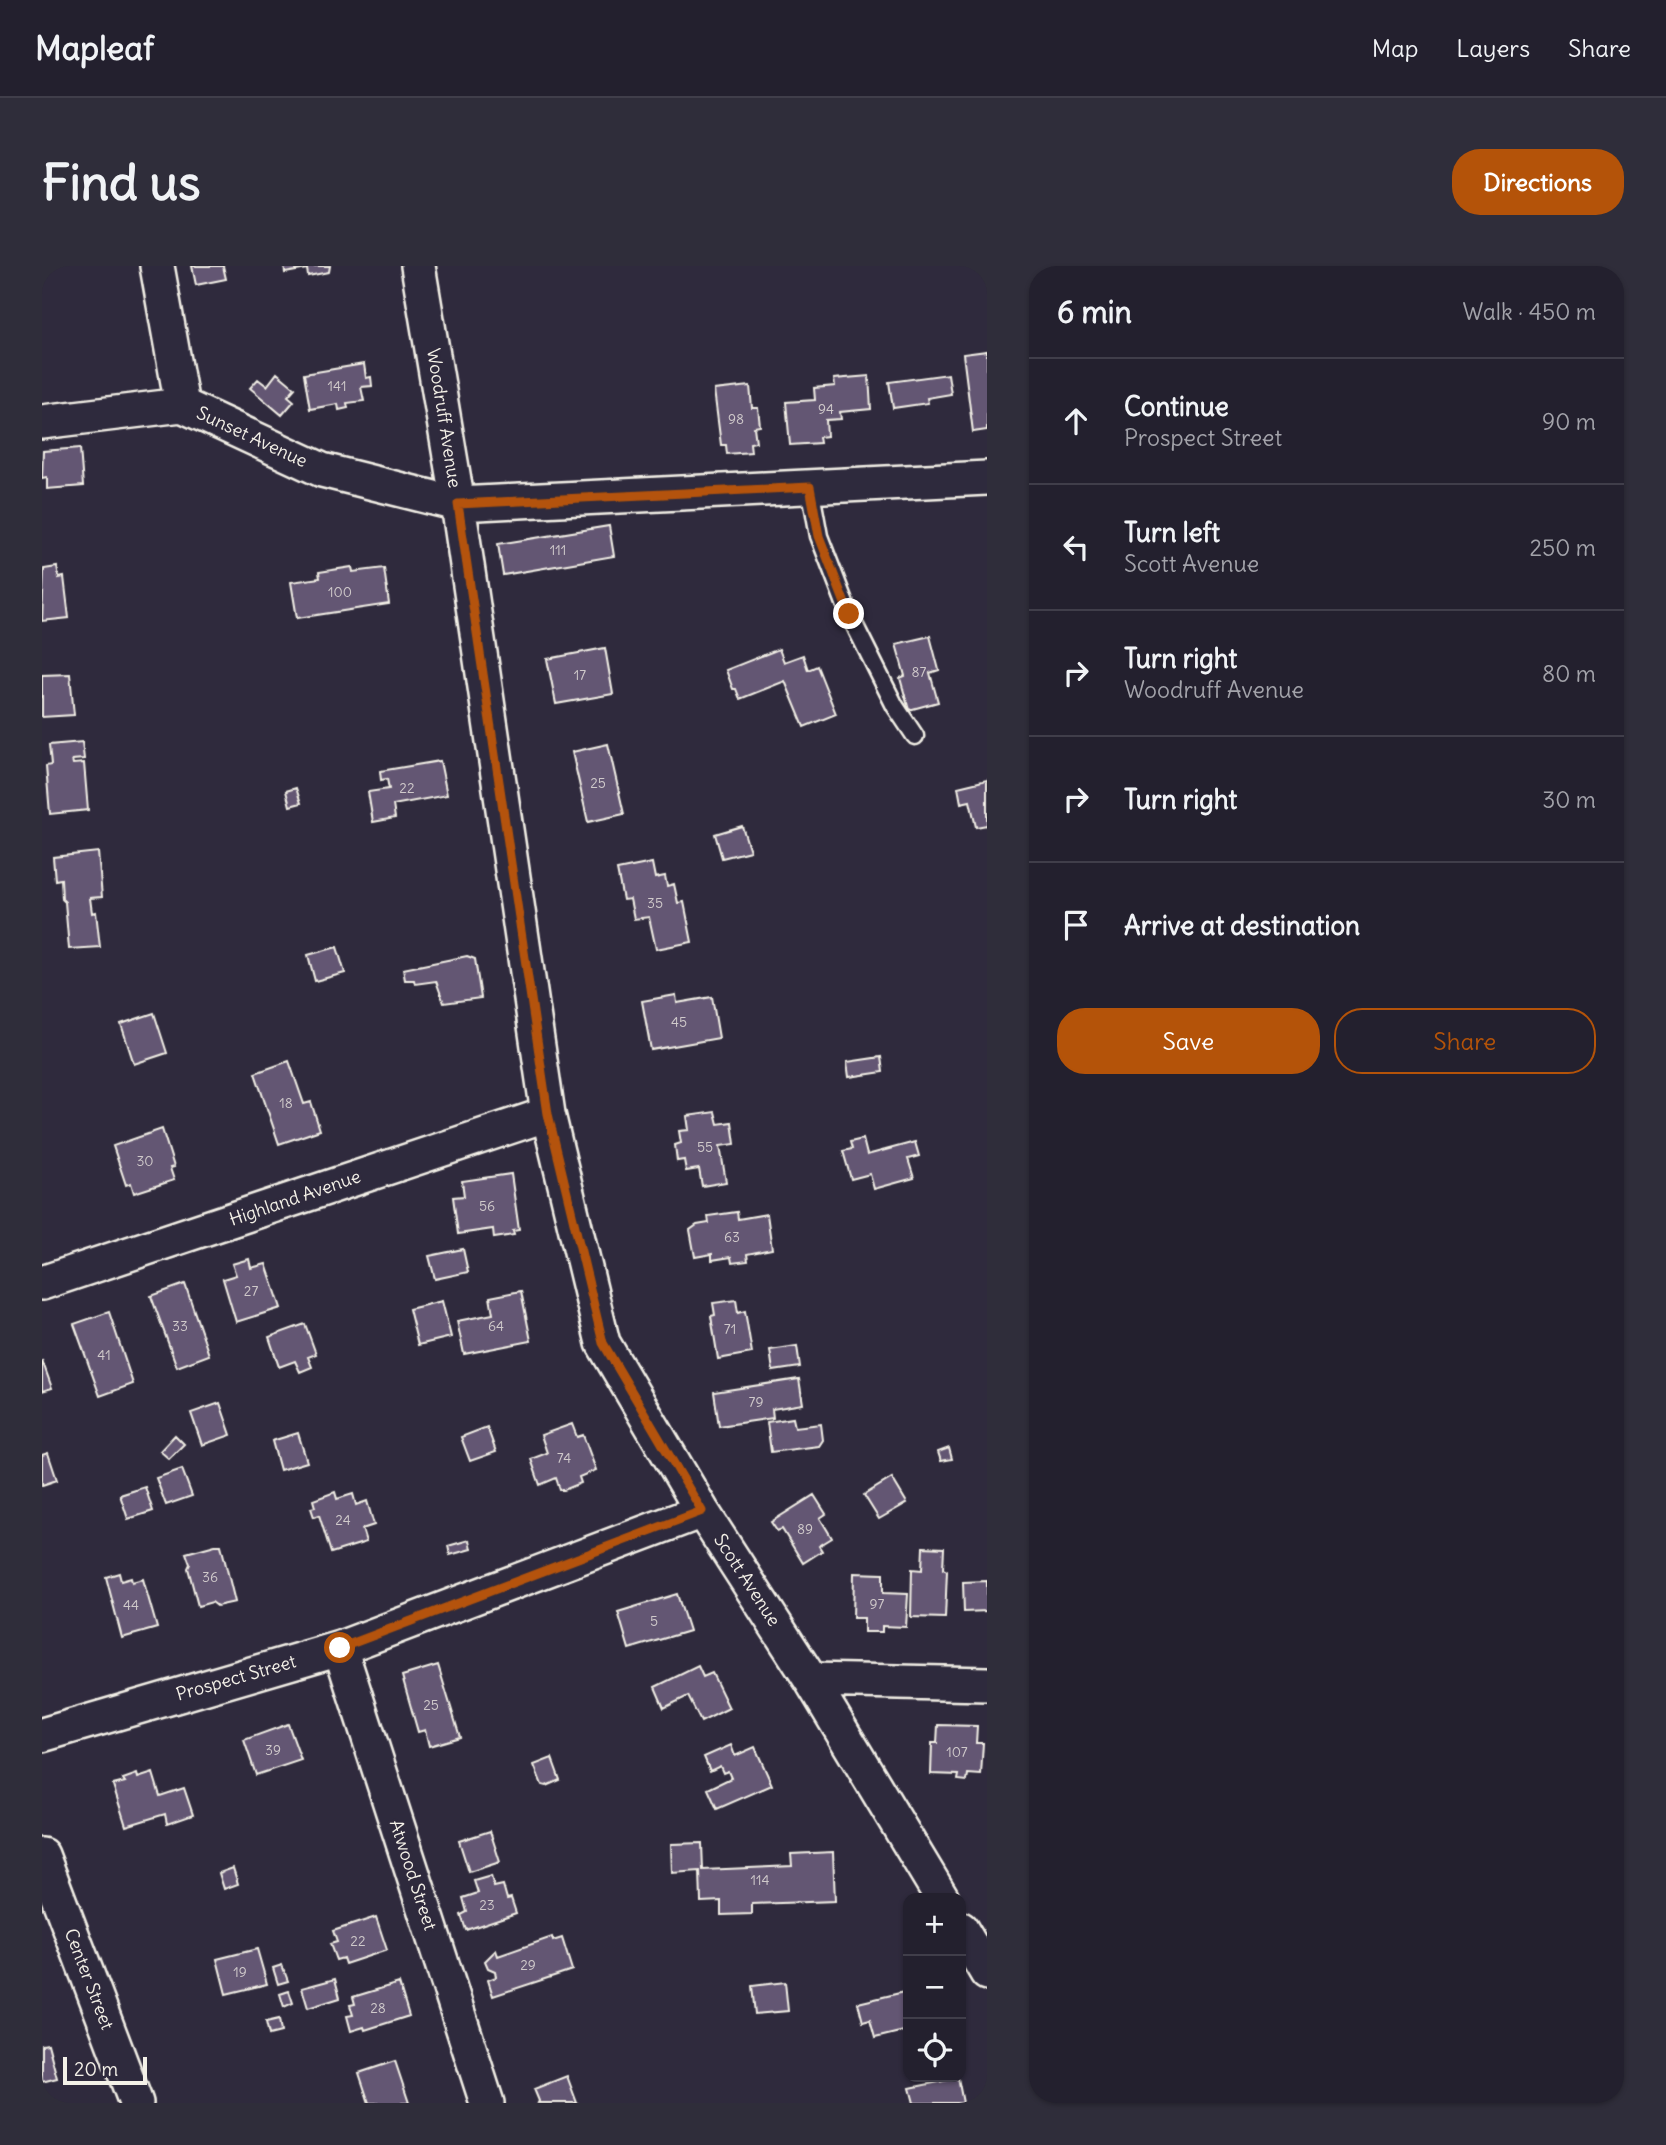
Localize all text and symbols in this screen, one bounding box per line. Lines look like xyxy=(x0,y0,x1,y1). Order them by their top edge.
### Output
text: Mapleaf xyxy=(35,27,154,69)
text: Map xyxy=(1372,33,1418,63)
text: Layers xyxy=(1456,33,1530,63)
text: Share xyxy=(1568,33,1631,63)
button: Directions xyxy=(1452,149,1624,215)
text: Find us xyxy=(42,152,200,213)
text: 6 min xyxy=(1057,293,1132,331)
text: Walk · 450 m xyxy=(1462,297,1596,326)
street label: Woodruff Avenue xyxy=(422,347,467,489)
house number: 141 xyxy=(327,377,347,395)
text: Continue xyxy=(1124,390,1229,423)
house number: 94 xyxy=(818,400,834,418)
street label: Sunset Avenue xyxy=(193,401,311,472)
icon: ahead xyxy=(1057,402,1095,440)
text: 90 m xyxy=(1542,407,1596,436)
house number: 98 xyxy=(728,410,744,428)
text: Prospect Street xyxy=(1124,423,1282,452)
text: Turn left xyxy=(1124,516,1220,549)
icon: left xyxy=(1057,528,1095,566)
text: 250 m xyxy=(1529,533,1596,562)
house number: 111 xyxy=(550,541,566,559)
text: Scott Avenue xyxy=(1124,549,1259,578)
house number: 100 xyxy=(328,583,352,601)
route end xyxy=(833,598,864,629)
text: Turn right xyxy=(1124,642,1237,675)
icon: right xyxy=(1057,654,1095,692)
text: 80 m xyxy=(1542,659,1596,688)
house number: 87 xyxy=(912,663,927,681)
house number: 17 xyxy=(574,666,586,684)
text: Woodruff Avenue xyxy=(1124,675,1304,704)
house number: 25 xyxy=(590,774,606,792)
house number: 22 xyxy=(399,779,415,797)
icon: right xyxy=(1057,780,1095,818)
text: Turn right xyxy=(1124,783,1237,816)
text: 30 m xyxy=(1542,785,1596,814)
house number: 35 xyxy=(647,894,663,912)
icon: arrive xyxy=(1057,906,1095,944)
text: Arrive at destination xyxy=(1124,909,1360,942)
button: Save xyxy=(1057,1008,1320,1074)
button: Share xyxy=(1334,1008,1596,1074)
house number: 45 xyxy=(671,1013,687,1031)
house number: 18 xyxy=(279,1094,293,1112)
house number: 55 xyxy=(697,1138,713,1156)
house number: 30 xyxy=(136,1152,154,1170)
street label: Highland Avenue xyxy=(226,1164,364,1231)
house number: 56 xyxy=(479,1197,495,1215)
house number: 63 xyxy=(724,1228,740,1246)
house number: 27 xyxy=(244,1282,258,1300)
house number: 33 xyxy=(172,1317,188,1335)
house number: 64 xyxy=(488,1317,504,1335)
house number: 71 xyxy=(724,1320,736,1338)
house number: 41 xyxy=(97,1346,111,1364)
house number: 79 xyxy=(749,1393,763,1411)
house number: 74 xyxy=(557,1449,571,1467)
house number: 24 xyxy=(335,1511,351,1529)
house number: 89 xyxy=(797,1520,813,1538)
street label: Scott Avenue xyxy=(709,1529,786,1630)
house number: 36 xyxy=(202,1568,218,1586)
house number: 97 xyxy=(870,1595,885,1613)
house number: 44 xyxy=(123,1596,139,1614)
house number: 5 xyxy=(650,1612,658,1630)
route start xyxy=(324,1632,355,1663)
street label: Prospect Street xyxy=(173,1649,299,1706)
house number: 25 xyxy=(423,1696,439,1714)
house number: 39 xyxy=(265,1741,281,1759)
house number: 107 xyxy=(946,1743,968,1761)
street label: Atwood Street xyxy=(385,1817,442,1933)
house number: 114 xyxy=(750,1871,770,1889)
map controls xyxy=(903,1893,966,2082)
button: + xyxy=(903,1893,966,1956)
house number: 23 xyxy=(479,1896,495,1914)
street label: Center Street xyxy=(60,1925,119,2033)
house number: 22 xyxy=(350,1932,366,1950)
house number: 29 xyxy=(520,1956,536,1974)
button: − xyxy=(903,1956,966,2019)
house number: 19 xyxy=(233,1963,247,1981)
house number: 28 xyxy=(370,1999,386,2017)
button: locate xyxy=(903,2019,966,2082)
scale bar xyxy=(63,2054,147,2086)
text: 20 m xyxy=(74,2057,118,2081)

